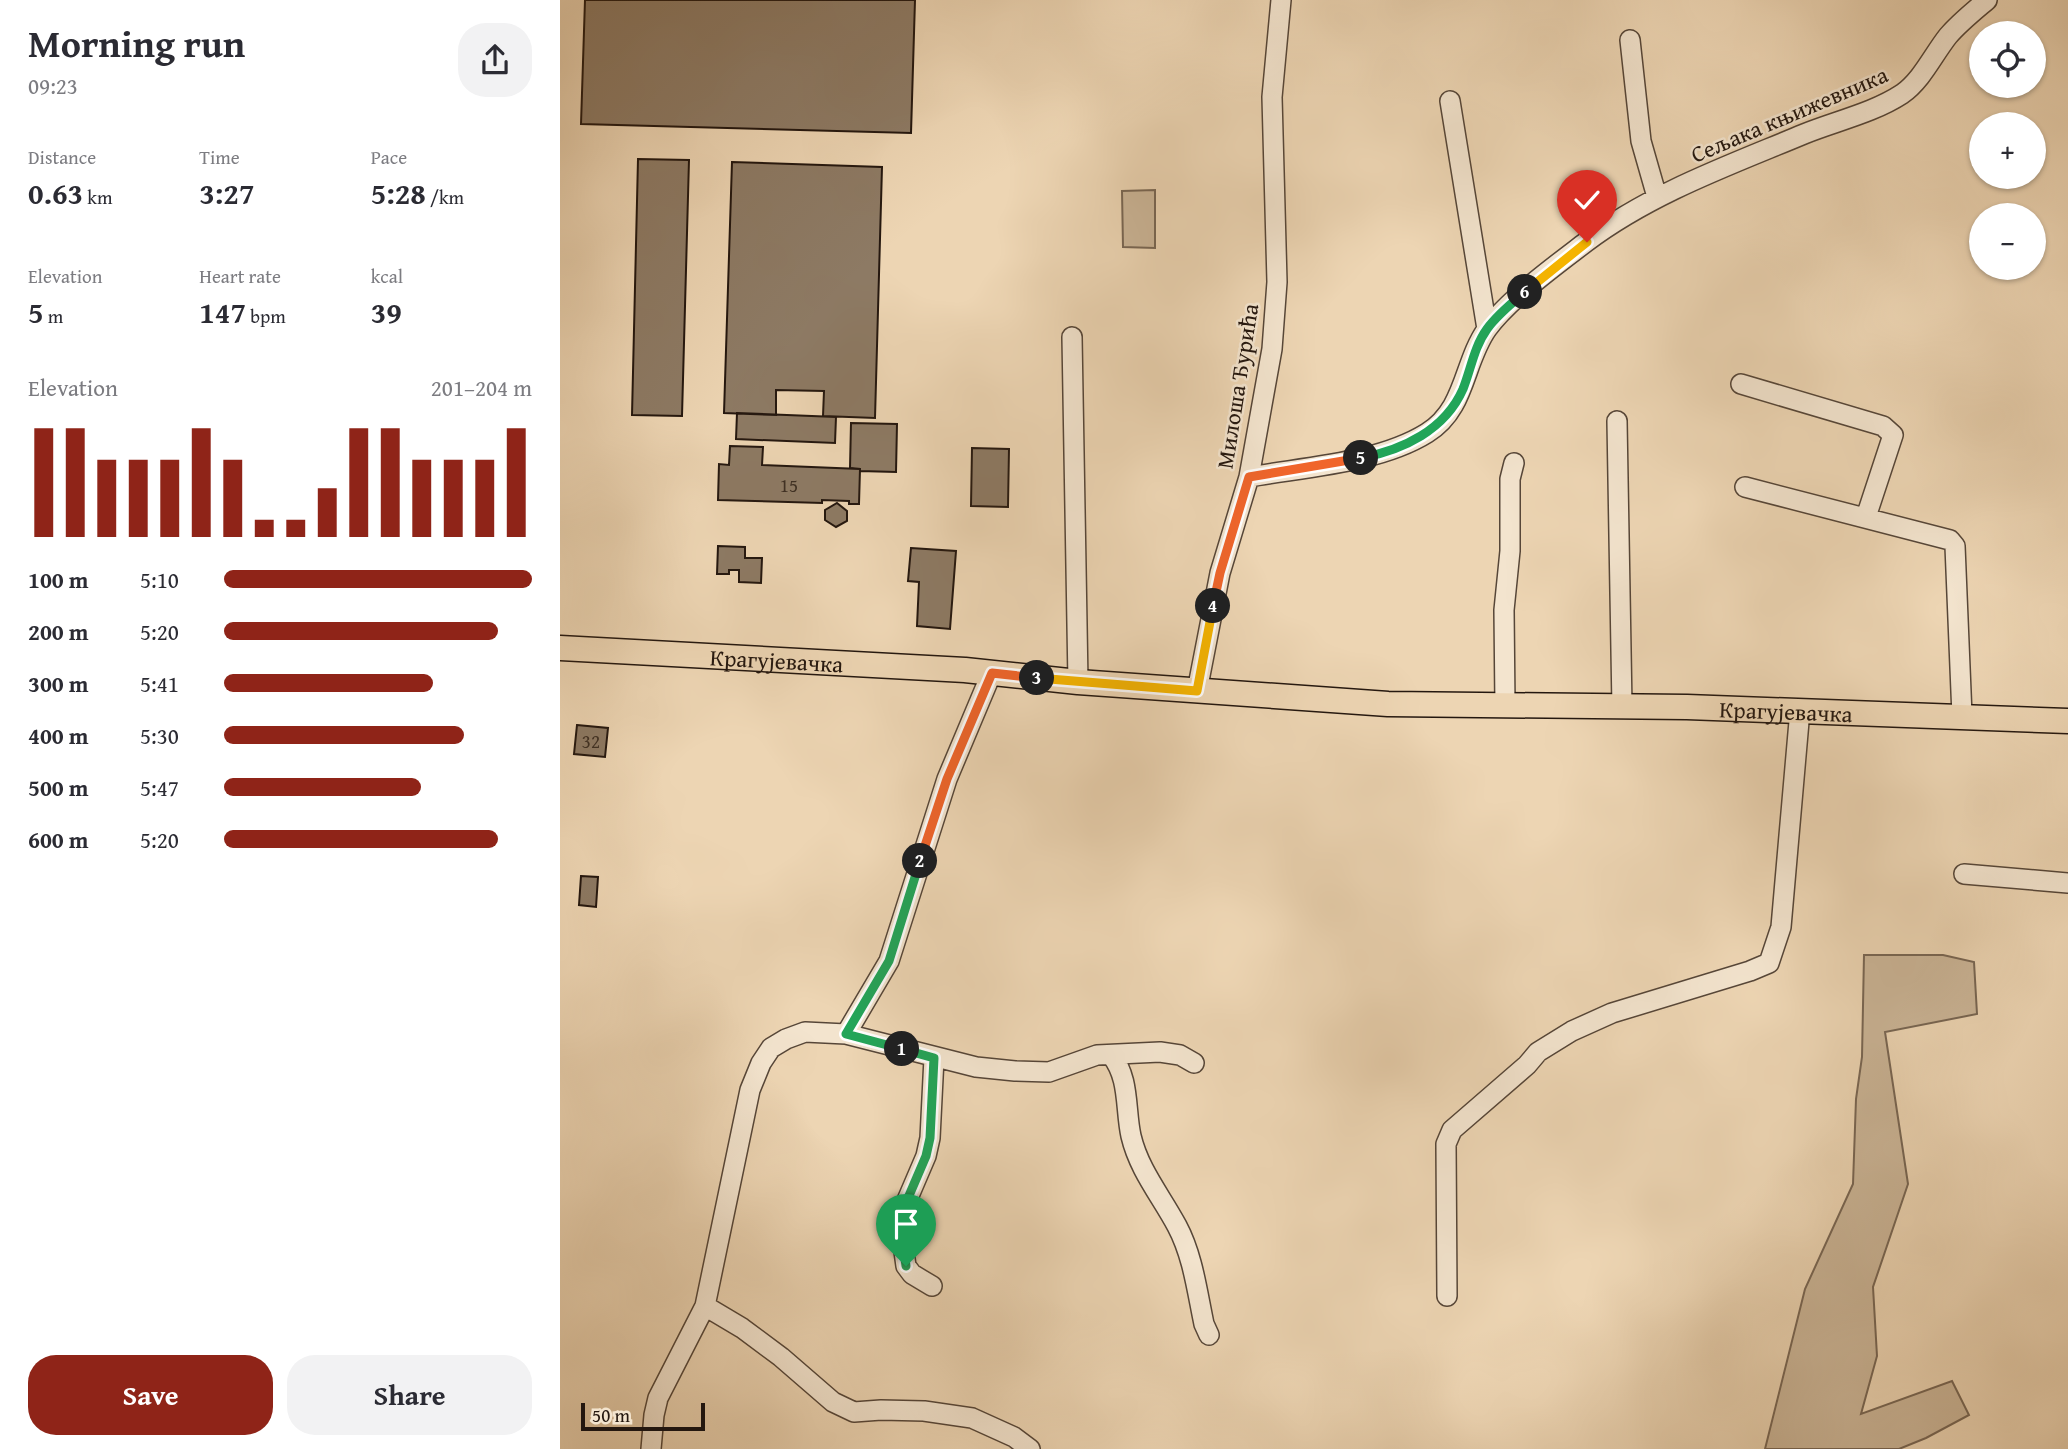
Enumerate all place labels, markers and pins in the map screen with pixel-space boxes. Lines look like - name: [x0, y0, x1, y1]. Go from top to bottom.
- pin: [1557, 170, 1617, 242]
- pin: 6: [1508, 274, 1542, 310]
- pin: 5: [1344, 440, 1378, 476]
- pin: 4: [1196, 588, 1230, 624]
- pin: 3: [1020, 660, 1054, 696]
- pin: 2: [902, 844, 938, 878]
- pin: 1: [884, 1032, 920, 1066]
- pin: [876, 1194, 936, 1266]

